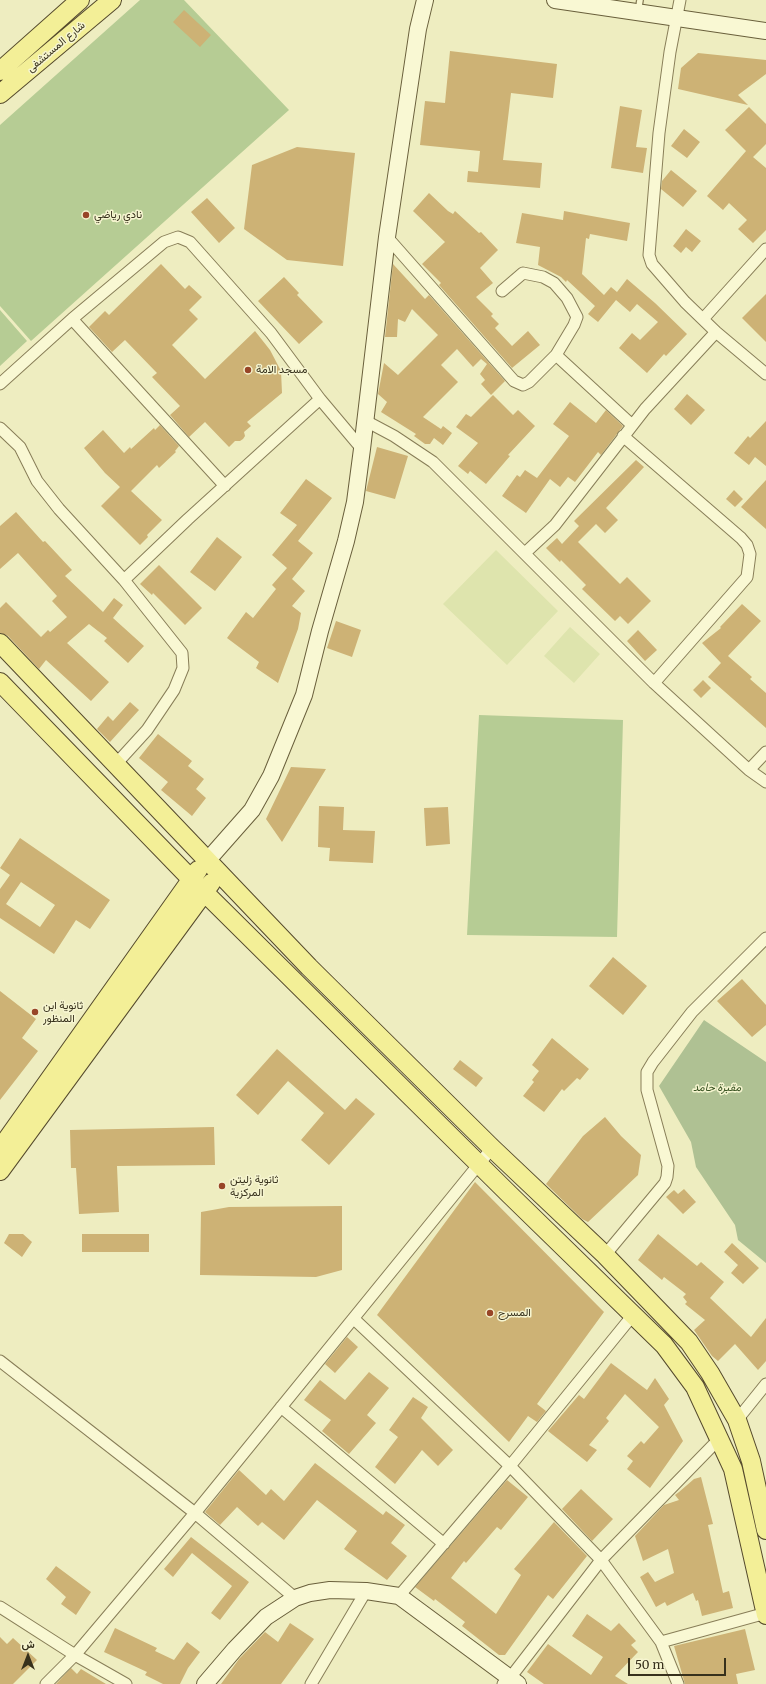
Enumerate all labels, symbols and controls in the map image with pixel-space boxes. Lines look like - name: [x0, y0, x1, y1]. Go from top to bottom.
- street label: شارع المستشفى: [24, 19, 88, 75]
- place label: نادي رياضي: [94, 208, 142, 222]
- marker: نادي رياضي: [81, 210, 91, 220]
- place label: مسجد الامة: [256, 363, 307, 377]
- marker: مسجد الامة: [243, 365, 253, 375]
- place label: ثانوية ابن المنظور: [43, 999, 83, 1025]
- marker: ثانوية ابن المنظور: [30, 1007, 40, 1017]
- park label: مقبرة حامد: [693, 1081, 741, 1095]
- place label: ثانوية زليتن المركزية: [230, 1173, 278, 1199]
- marker: ثانوية زليتن المركزية: [217, 1181, 227, 1191]
- place label: المسرح: [498, 1306, 531, 1320]
- marker: المسرح: [485, 1308, 495, 1318]
- north arrow: [8, 1636, 48, 1676]
- text: ش: [21, 1637, 35, 1651]
- scale bar: [630, 1650, 728, 1676]
- text: 50 m: [635, 1657, 664, 1672]

